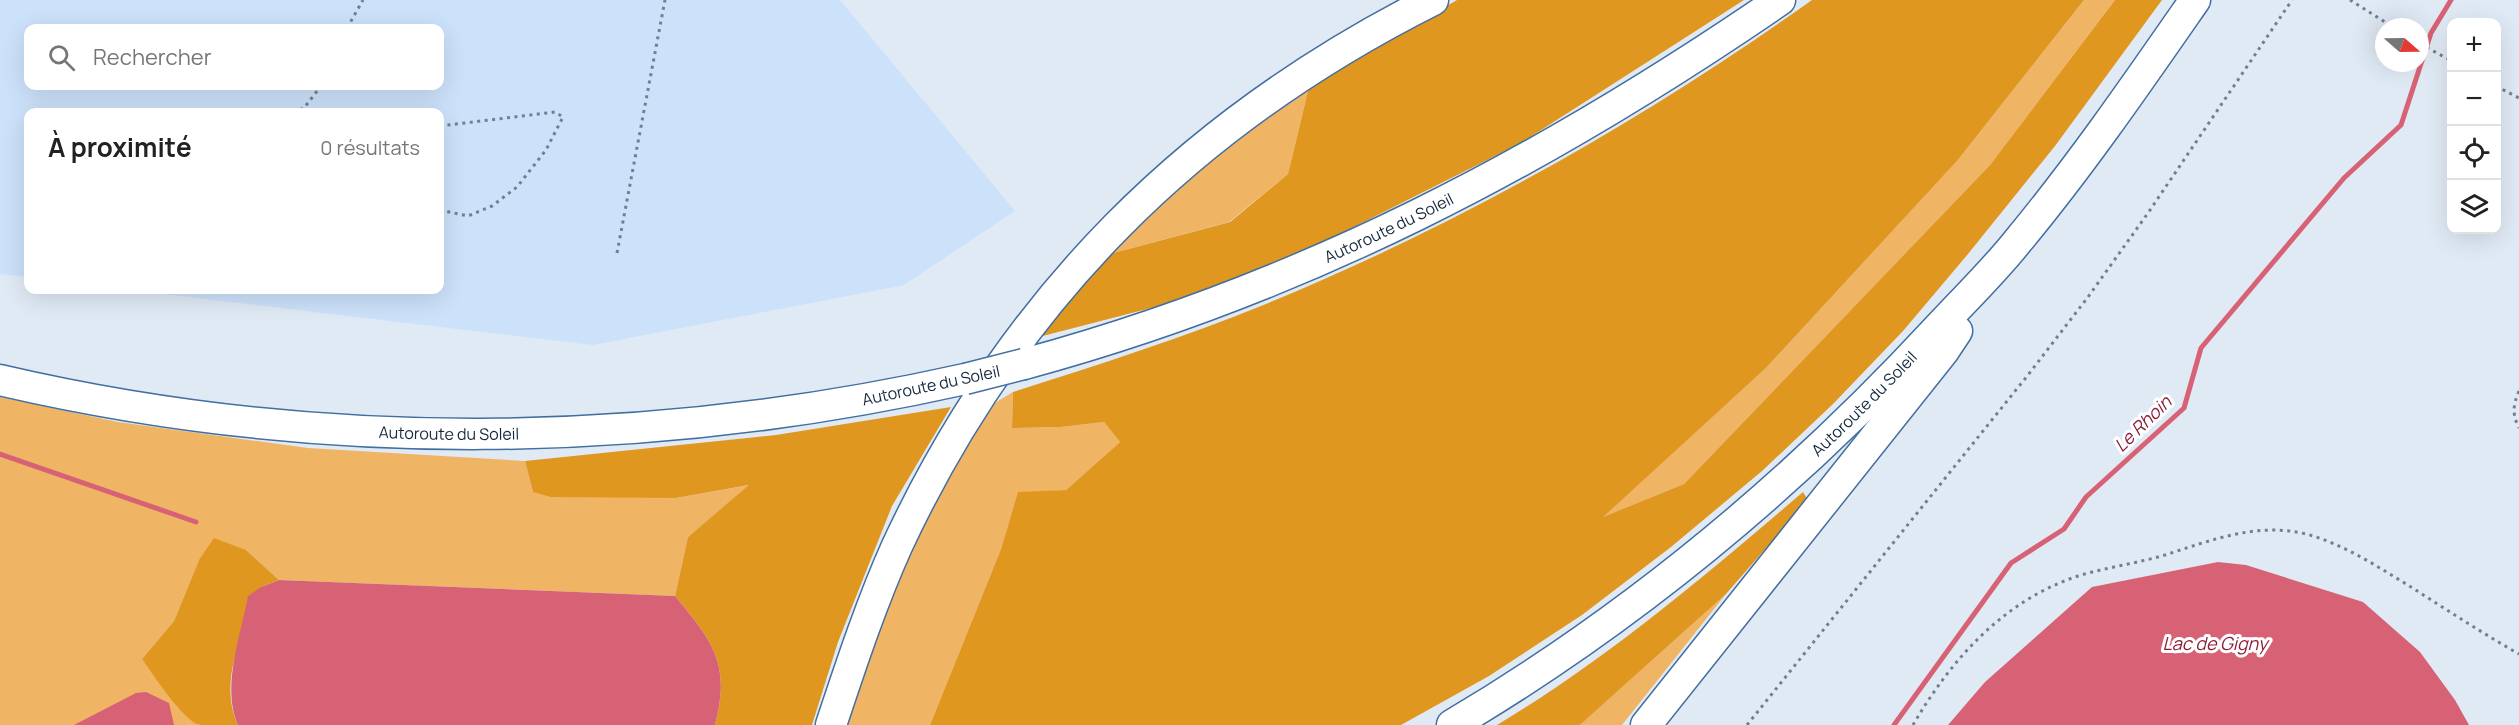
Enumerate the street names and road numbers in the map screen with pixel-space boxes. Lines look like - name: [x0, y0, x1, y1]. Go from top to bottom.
- street label: Autoroute du Soleil: [1321, 188, 1457, 268]
- street label: Autoroute du Soleil: [1806, 346, 1922, 461]
- street label: Autoroute du Soleil: [860, 360, 1002, 410]
- street label: Autoroute du Soleil: [378, 421, 519, 445]

